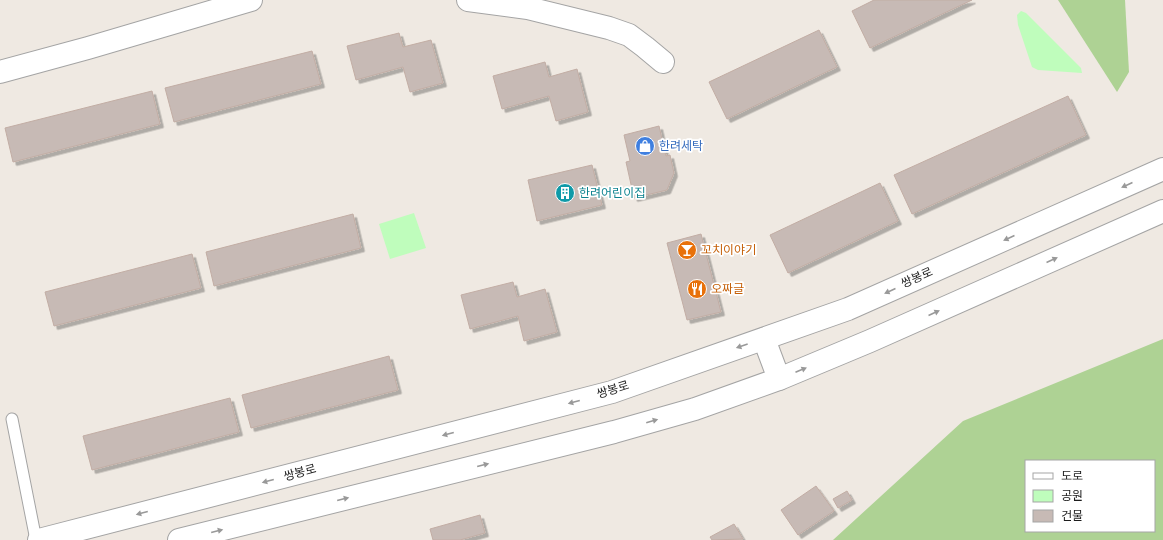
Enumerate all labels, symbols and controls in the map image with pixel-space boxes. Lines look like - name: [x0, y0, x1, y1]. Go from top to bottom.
- shop icon: 한려세탁: [634, 135, 656, 157]
- place label: 한려세탁: [659, 139, 703, 154]
- building icon: 한려어린이집: [554, 182, 576, 204]
- one-way arrow: [1121, 182, 1133, 188]
- place label: 한려어린이집: [579, 186, 645, 201]
- one-way arrow: [1002, 235, 1014, 241]
- bar icon: 꼬치이야기: [676, 239, 698, 261]
- place label: 꼬치이야기: [701, 243, 756, 258]
- one-way arrow: [1047, 257, 1058, 263]
- street label: 쌍봉로: [899, 264, 935, 292]
- restaurant icon: 오짜글: [686, 278, 708, 300]
- place label: 오짜글: [711, 282, 744, 297]
- one-way arrow: [884, 287, 896, 294]
- one-way arrow: [928, 310, 939, 316]
- one-way arrow: [736, 344, 748, 350]
- one-way arrow: [796, 366, 808, 372]
- street label: 쌍봉로: [595, 378, 631, 402]
- one-way arrow: [568, 399, 580, 405]
- one-way arrow: [646, 418, 658, 424]
- one-way arrow: [442, 432, 454, 438]
- legend: [1025, 460, 1155, 532]
- street label: 쌍봉로: [282, 461, 318, 485]
- one-way arrow: [476, 461, 489, 467]
- text: 도로: [1061, 469, 1083, 484]
- one-way arrow: [262, 478, 274, 484]
- text: 공원: [1061, 489, 1083, 504]
- one-way arrow: [337, 496, 349, 502]
- text: 건물: [1061, 509, 1083, 524]
- one-way arrow: [136, 511, 148, 517]
- one-way arrow: [210, 527, 223, 533]

